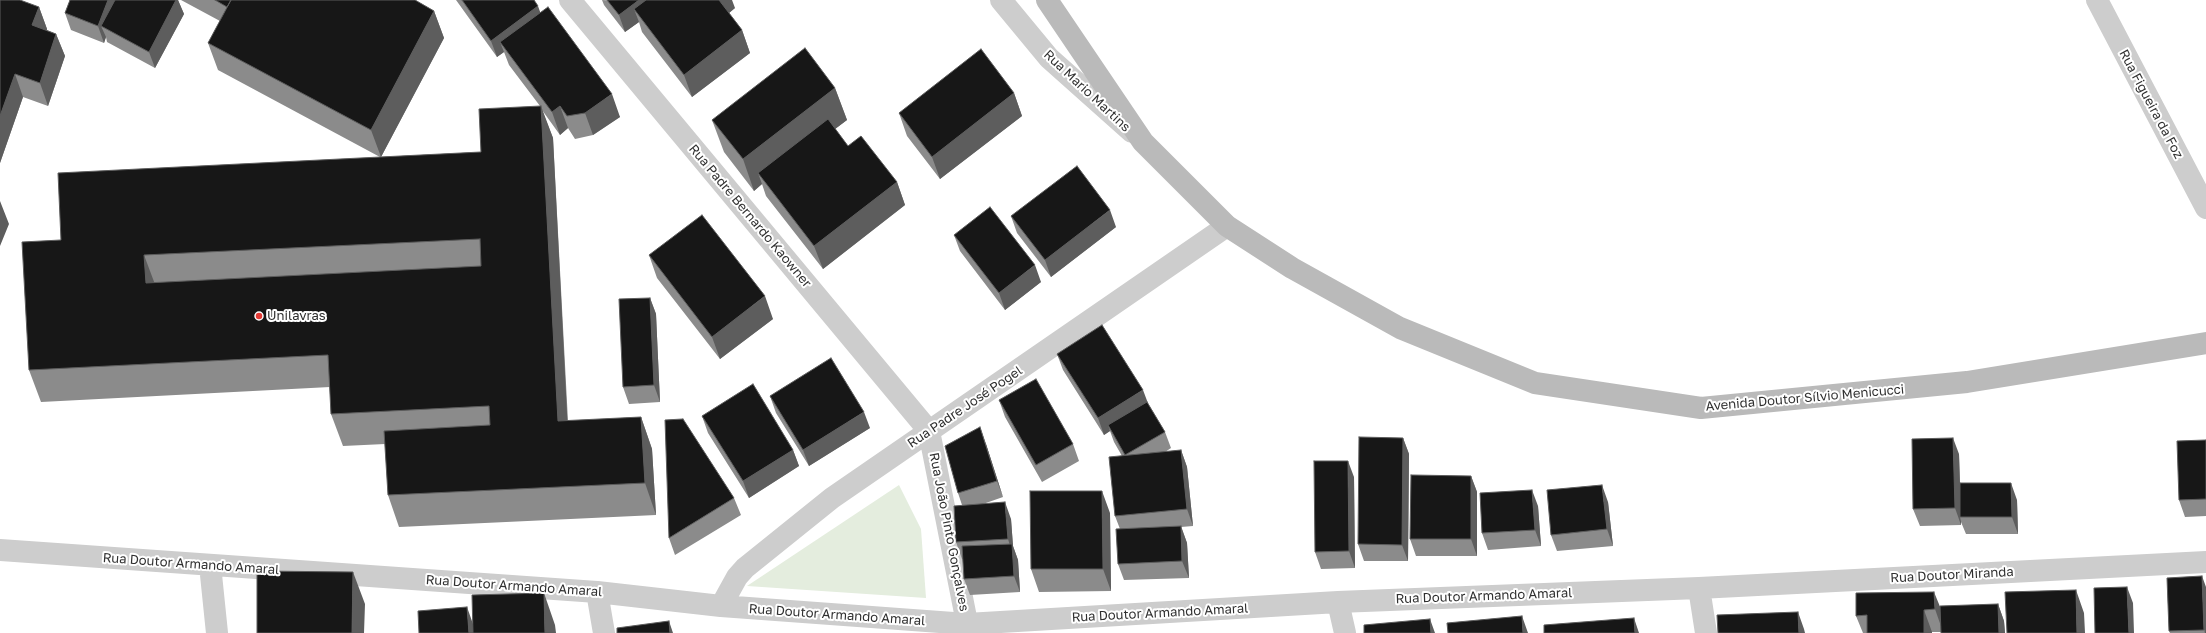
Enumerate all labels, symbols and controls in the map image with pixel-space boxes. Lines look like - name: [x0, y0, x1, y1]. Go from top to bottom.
- street label: Rua Mario Martins: [1041, 47, 1133, 135]
- street label: Rua Figueira da Foz: [2116, 47, 2186, 161]
- street label: Rua Padre Bernardo Kaowner: [685, 141, 815, 291]
- place label: Unilavras: [267, 308, 326, 324]
- marker: Unilavras: [254, 311, 264, 321]
- street label: Rua Padre José Pogel: [905, 363, 1025, 451]
- street label: Avenida Doutor Sílvio Menicucci: [1705, 382, 1905, 414]
- street label: Rua João Pinto Gonçalves: [926, 451, 972, 613]
- street label: Rua Doutor Armando Amaral: [102, 550, 280, 578]
- street label: Rua Doutor Miranda: [1890, 564, 2014, 586]
- street label: Rua Doutor Armando Amaral: [425, 572, 603, 600]
- street label: Rua Doutor Armando Amaral: [1395, 585, 1573, 607]
- street label: Rua Doutor Armando Amaral: [748, 601, 926, 629]
- street label: Rua Doutor Armando Amaral: [1071, 601, 1249, 625]

